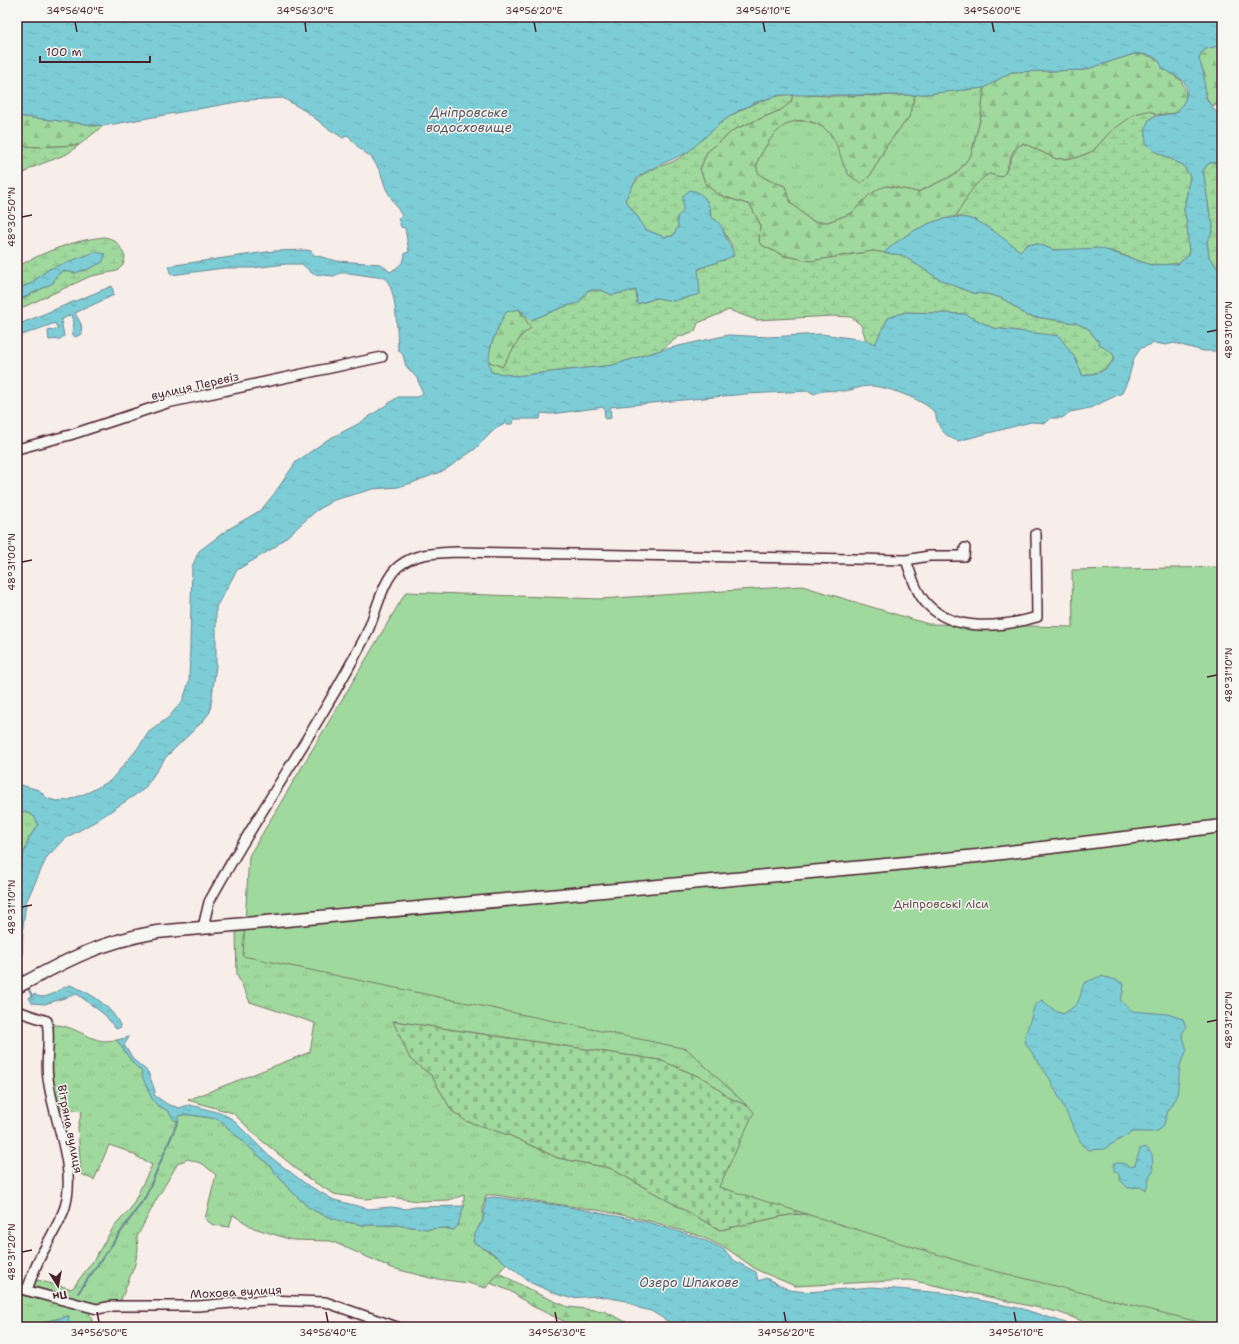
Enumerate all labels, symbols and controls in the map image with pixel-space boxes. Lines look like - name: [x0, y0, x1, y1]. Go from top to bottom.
- text: 34°56'40"E: [46, 4, 104, 17]
- text: 34°56'30"E: [276, 4, 334, 17]
- text: 34°56'20"E: [505, 4, 563, 17]
- text: 34°56'10"E: [736, 4, 790, 17]
- text: 34°56'00"E: [963, 4, 1021, 17]
- scale bar: [40, 38, 150, 64]
- text: 100 m: [46, 44, 82, 60]
- water label: Дніпровське водосховище: [426, 104, 512, 136]
- text: 48°30'50"N: [5, 187, 18, 247]
- text: 48°31'00"N: [1222, 301, 1235, 359]
- street label: вулиця Перевіз: [150, 368, 240, 404]
- text: 48°31'00"N: [5, 533, 18, 591]
- text: 48°31'10"N: [1222, 648, 1235, 702]
- text: 48°31'10"N: [5, 880, 18, 934]
- park label: Дніпровські ліси: [893, 896, 989, 912]
- text: 48°31'20"N: [1222, 991, 1235, 1049]
- street label: Вітряна вулиця: [54, 1083, 86, 1175]
- text: 48°31'20"N: [5, 1223, 18, 1281]
- north arrow: [38, 1266, 78, 1306]
- water label: Озеро Шпакове: [639, 1274, 739, 1291]
- street label: Мохова вулиця: [190, 1282, 282, 1302]
- text: Пн: [51, 1287, 68, 1304]
- text: 34°56'50"E: [70, 1326, 128, 1339]
- text: 34°56'40"E: [299, 1326, 357, 1339]
- text: 34°56'30"E: [528, 1326, 586, 1339]
- text: 34°56'20"E: [757, 1326, 815, 1339]
- text: 34°56'10"E: [989, 1326, 1043, 1339]

